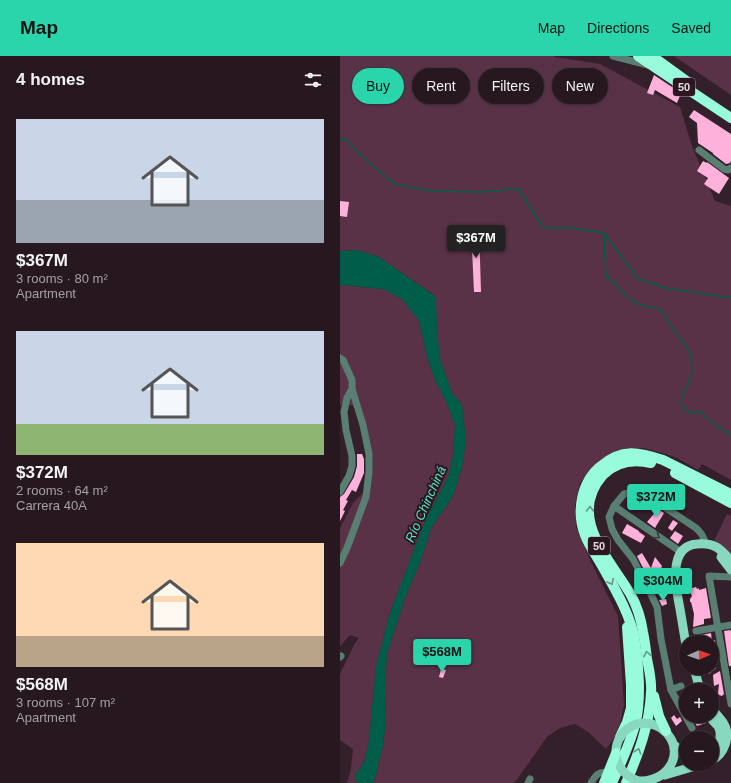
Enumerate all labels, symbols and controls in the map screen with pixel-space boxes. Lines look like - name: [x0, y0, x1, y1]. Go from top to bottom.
- text: Map: [20, 17, 58, 38]
- text: Map: [538, 20, 565, 36]
- text: Directions: [587, 20, 649, 36]
- text: Saved: [671, 20, 711, 36]
- chip: Buy: [352, 68, 404, 104]
- chip: Rent: [412, 68, 470, 104]
- chip: Filters: [478, 68, 544, 104]
- chip: New: [552, 68, 608, 104]
- icon: filters: [302, 69, 324, 91]
- text: 4 homes: [16, 70, 85, 89]
- road number: 50: [673, 78, 695, 96]
- icon: home: [134, 145, 206, 217]
- pin: $367M: [448, 225, 504, 259]
- text: $367M: [456, 230, 496, 245]
- text: $367M: [16, 251, 68, 270]
- text: 3 rooms · 80 m²: [16, 271, 108, 286]
- text: Apartment: [16, 286, 76, 301]
- icon: home: [134, 357, 206, 429]
- text: $372M: [16, 463, 68, 482]
- water label: Río Chinchiná: [402, 464, 449, 545]
- text: 2 rooms · 64 m²: [16, 483, 108, 498]
- pin: $372M: [628, 484, 684, 518]
- text: $372M: [636, 489, 676, 504]
- text: Carrera 40A: [16, 498, 87, 513]
- one-way arrow: [586, 506, 594, 512]
- one-way arrow: [653, 531, 660, 538]
- road number: 50: [588, 537, 610, 555]
- pin: $304M: [635, 568, 691, 602]
- icon: home: [134, 569, 206, 641]
- text: $304M: [643, 573, 683, 588]
- one-way arrow: [606, 578, 614, 585]
- north arrow: [679, 635, 719, 675]
- map controls: [679, 635, 719, 771]
- pin: $568M: [414, 639, 470, 673]
- text: $568M: [422, 644, 462, 659]
- one-way arrow: [643, 651, 652, 657]
- text: $568M: [16, 675, 68, 694]
- button: +: [679, 683, 719, 723]
- text: 3 rooms · 107 m²: [16, 695, 115, 710]
- text: Apartment: [16, 710, 76, 725]
- button: −: [679, 731, 719, 771]
- one-way arrow: [633, 748, 642, 755]

